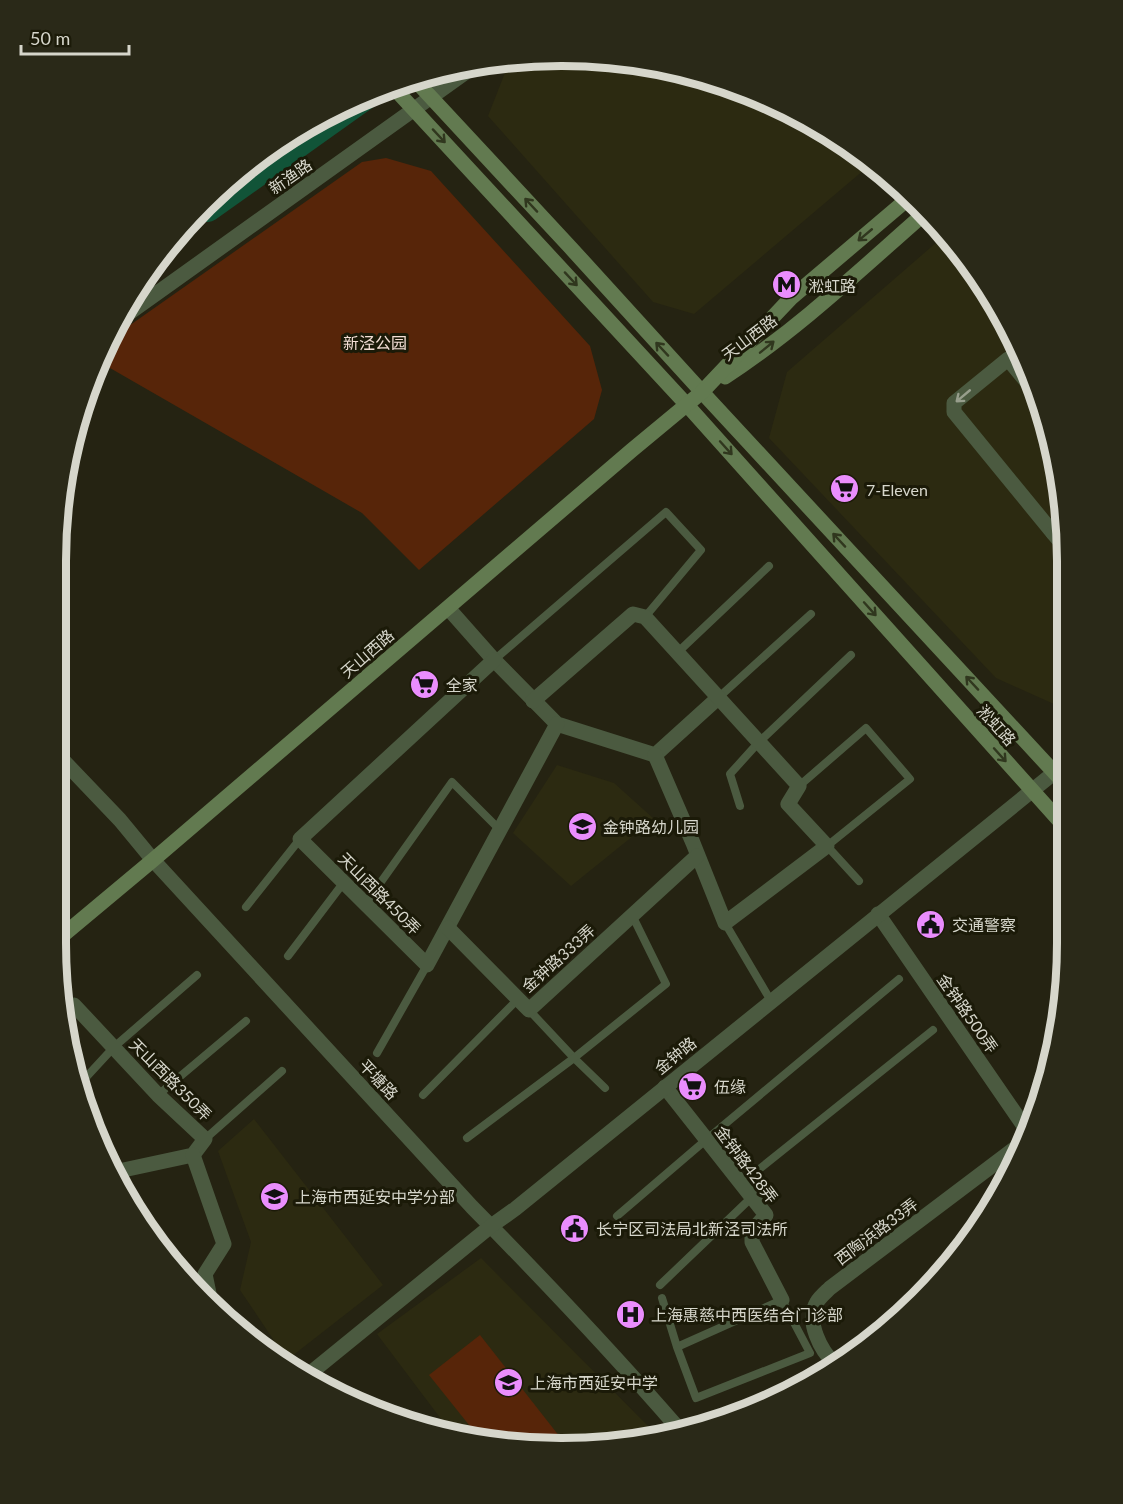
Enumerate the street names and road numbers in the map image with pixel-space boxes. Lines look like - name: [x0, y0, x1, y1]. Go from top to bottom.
- street label: 新渔路: [265, 154, 315, 198]
- street label: 天山西路: [718, 310, 780, 364]
- street label: 天山西路: [337, 625, 397, 681]
- street label: 淞虹路: [974, 701, 1020, 749]
- street label: 天山西路450弄: [335, 848, 425, 938]
- street label: 金钟路333弄: [518, 920, 598, 996]
- street label: 金钟路500弄: [934, 970, 1002, 1056]
- street label: 金钟路: [650, 1033, 700, 1077]
- street label: 天山西路350弄: [126, 1034, 216, 1124]
- street label: 平塘路: [356, 1055, 402, 1103]
- street label: 金钟路428弄: [712, 1122, 782, 1206]
- street label: 西陶浜路33弄: [831, 1194, 921, 1268]

